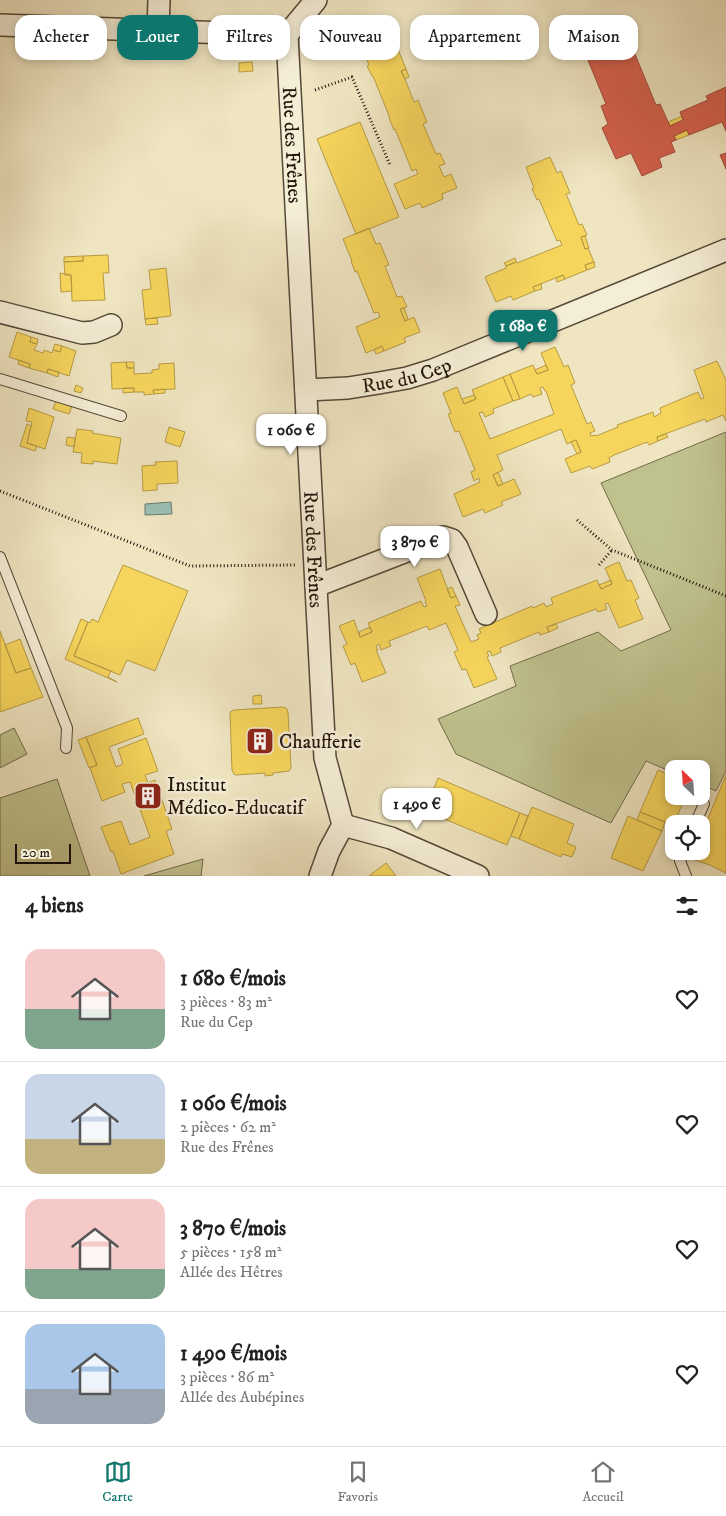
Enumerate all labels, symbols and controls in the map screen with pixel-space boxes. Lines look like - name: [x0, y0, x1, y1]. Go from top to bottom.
- chip: Acheter: [15, 15, 107, 60]
- chip: Louer: [117, 15, 198, 60]
- chip: Filtres: [208, 15, 290, 60]
- chip: Nouveau: [300, 15, 400, 60]
- chip: Appartement: [410, 15, 539, 60]
- chip: Maison: [549, 15, 638, 60]
- street label: Rue des Frênes: [276, 86, 307, 204]
- pin: 1 680 €: [477, 310, 569, 352]
- text: 1 680 €: [499, 316, 547, 336]
- street label: Rue du Cep: [360, 353, 455, 400]
- pin: 1 060 €: [245, 414, 337, 456]
- text: 1 060 €: [267, 420, 315, 440]
- street label: Rue des Frênes: [297, 490, 328, 609]
- pin: 3 870 €: [369, 526, 461, 568]
- text: 3 870 €: [391, 532, 439, 552]
- building icon: Chaufferie: [245, 726, 275, 756]
- place label: Chaufferie: [279, 730, 361, 755]
- north arrow: [665, 760, 710, 805]
- map controls: [665, 760, 710, 860]
- place label: Institut Médico-Educatif: [167, 773, 307, 821]
- building icon: Institut Médico-Educatif: [133, 781, 163, 811]
- pin: 1 490 €: [371, 788, 463, 830]
- text: 1 490 €: [393, 794, 441, 814]
- button: locate: [665, 815, 710, 860]
- scale bar: [15, 841, 71, 864]
- text: 20 m: [22, 844, 50, 862]
- icon: filters: [673, 892, 701, 920]
- text: 4 biens: [25, 893, 84, 919]
- text: 1 680 €/mois: [180, 966, 286, 992]
- icon: home: [65, 969, 125, 1029]
- icon: heart: [673, 985, 701, 1013]
- text: 3 pièces · 83 m²: [180, 992, 272, 1012]
- text: Rue du Cep: [180, 1012, 253, 1032]
- text: 1 060 €/mois: [180, 1091, 287, 1117]
- icon: home: [65, 1094, 125, 1154]
- icon: heart: [673, 1110, 701, 1138]
- text: 2 pièces · 62 m²: [180, 1117, 276, 1137]
- text: Rue des Frênes: [180, 1137, 274, 1157]
- text: 3 870 €/mois: [180, 1216, 286, 1242]
- icon: home: [65, 1219, 125, 1279]
- icon: heart: [673, 1235, 701, 1263]
- text: 5 pièces · 158 m²: [180, 1242, 282, 1262]
- text: Allée des Hêtres: [180, 1262, 283, 1282]
- text: 1 490 €/mois: [180, 1341, 287, 1367]
- icon: home: [65, 1344, 125, 1404]
- icon: heart: [673, 1360, 701, 1388]
- text: 3 pièces · 86 m²: [180, 1367, 274, 1387]
- text: Allée des Aubépines: [180, 1387, 304, 1407]
- tab: Carte: [102, 1458, 133, 1506]
- tab: Favoris: [337, 1458, 378, 1506]
- tab: Accueil: [582, 1458, 624, 1506]

